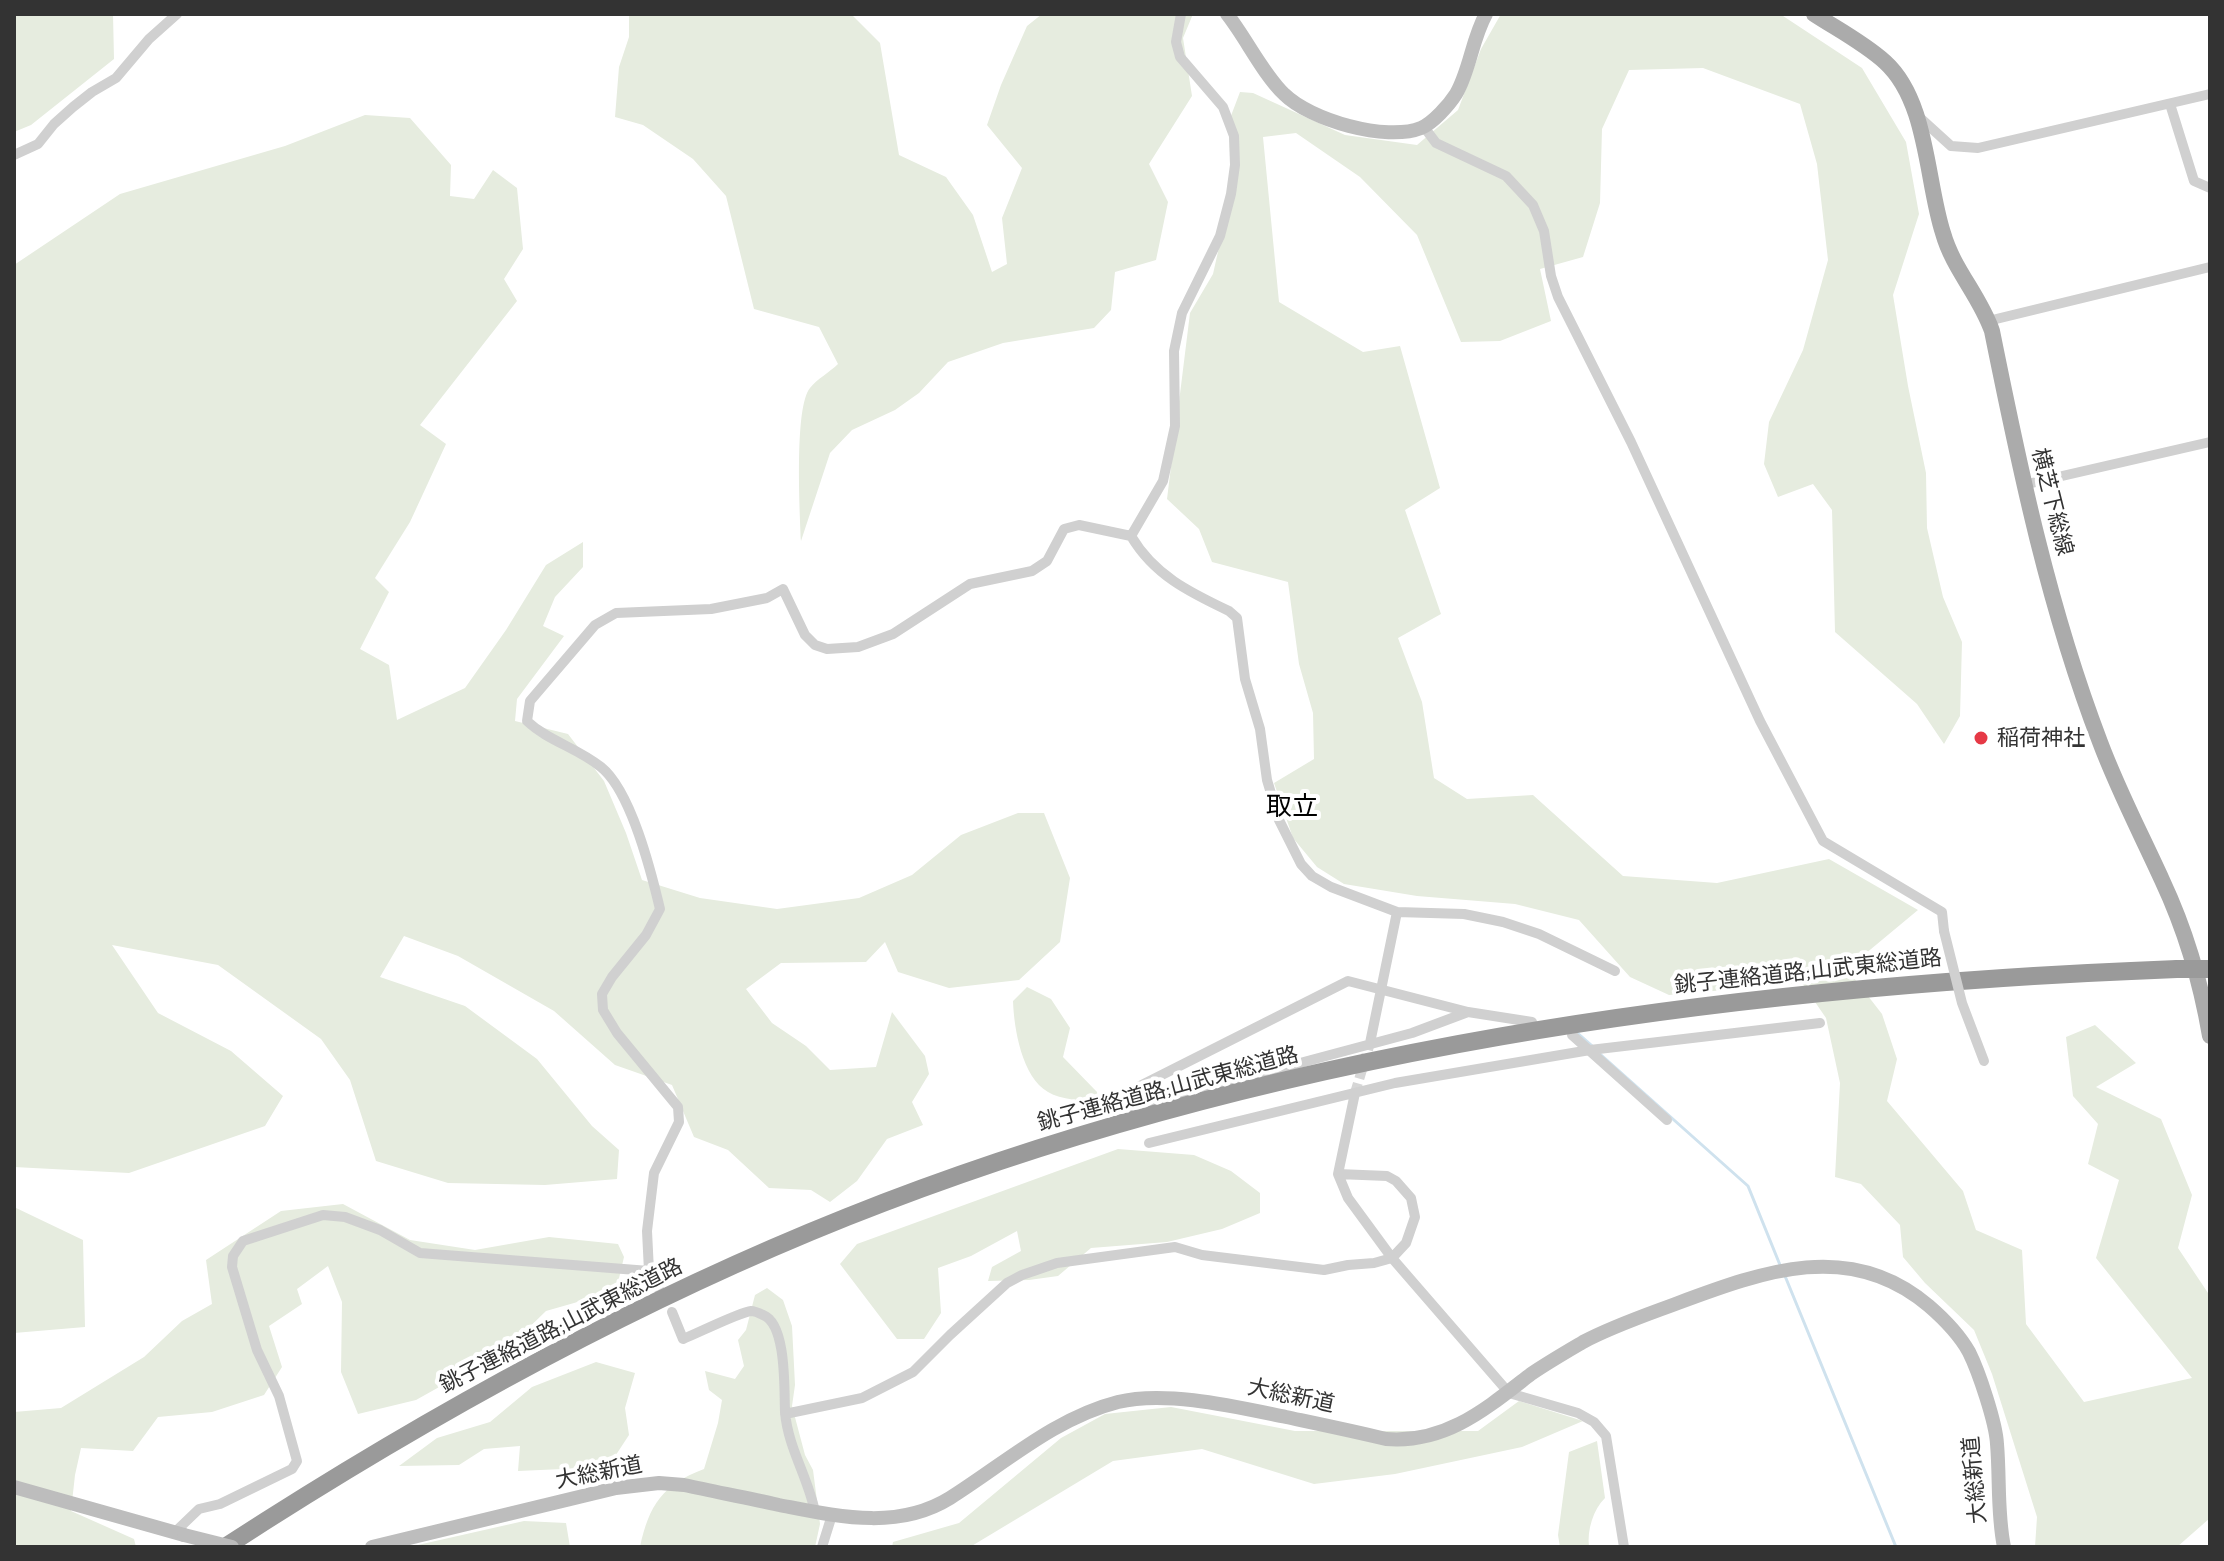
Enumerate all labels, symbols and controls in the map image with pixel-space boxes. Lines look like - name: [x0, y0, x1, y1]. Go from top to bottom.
- street label: 横芝下総線: [2026, 445, 2078, 559]
- place label: 稲荷神社: [1997, 725, 2085, 751]
- marker: 稲荷神社: [1972, 729, 1990, 747]
- district label: 取立: [1266, 791, 1318, 823]
- street label: 銚子連絡道路;山武東総道路: [1673, 945, 1943, 999]
- street label: 銚子連絡道路;山武東総道路: [1035, 1041, 1301, 1137]
- street label: 銚子連絡道路;山武東総道路: [435, 1253, 687, 1399]
- street label: 大総新道: [1245, 1374, 1337, 1418]
- street label: 大総新道: [1958, 1435, 1992, 1525]
- street label: 大総新道: [553, 1452, 645, 1494]

